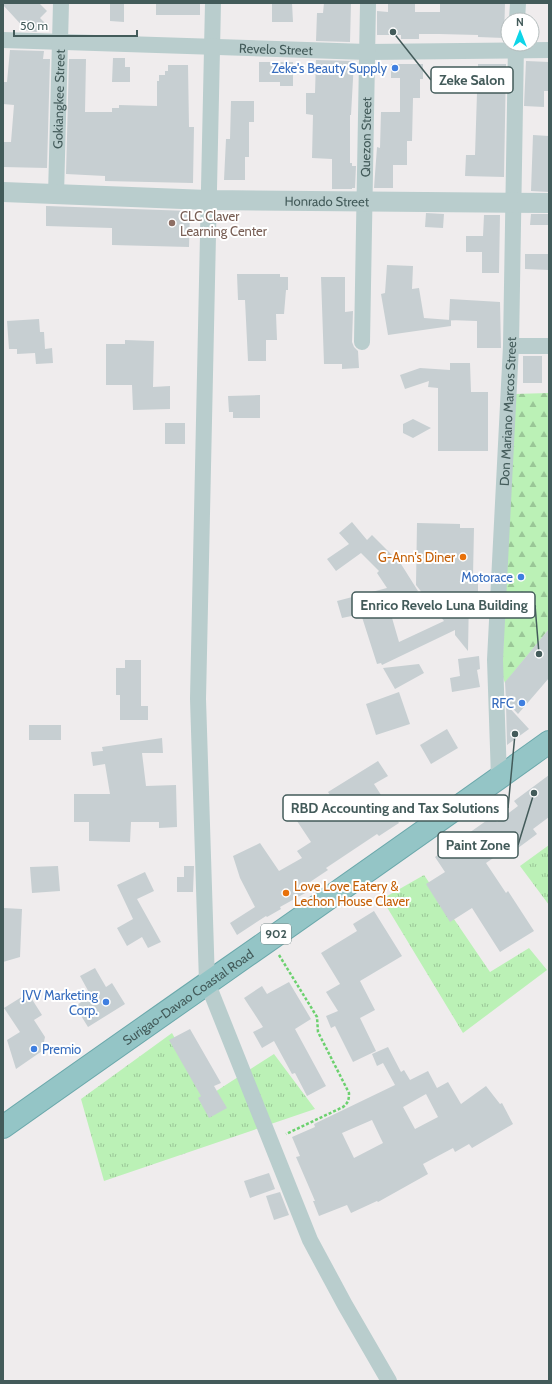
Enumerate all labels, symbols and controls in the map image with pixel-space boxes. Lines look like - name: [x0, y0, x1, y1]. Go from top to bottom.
- scale bar: [14, 12, 137, 38]
- north arrow: [500, 12, 540, 52]
- text: N: [516, 15, 524, 29]
- text: 50 m: [20, 18, 48, 33]
- street label: Revelo Street: [239, 40, 314, 58]
- street label: Gokiangkee Street: [49, 48, 68, 149]
- place label: Zeke's Beauty Supply: [272, 60, 387, 76]
- marker: Zeke's Beauty Supply: [390, 63, 400, 73]
- callout: Zeke Salon: [431, 67, 513, 93]
- text: Zeke Salon: [439, 71, 505, 89]
- street label: Quezon Street: [357, 96, 374, 177]
- street label: Honrado Street: [285, 193, 370, 209]
- place label: CLC Claver Learning Center: [180, 208, 268, 239]
- marker: CLC Claver Learning Center: [167, 218, 177, 228]
- street label: Don Mariano Marcos Street: [496, 336, 519, 486]
- place label: G-Ann's Diner: [378, 549, 456, 565]
- marker: G-Ann's Diner: [458, 552, 468, 562]
- place label: Motorace: [461, 569, 513, 585]
- marker: Motorace: [516, 572, 526, 582]
- callout: Enrico Revelo Luna Building: [352, 592, 535, 618]
- text: Enrico Revelo Luna Building: [360, 596, 528, 614]
- place label: RFC: [491, 695, 514, 711]
- marker: RFC: [517, 698, 527, 708]
- callout: RBD Accounting and Tax Solutions: [283, 795, 508, 821]
- text: RBD Accounting and Tax Solutions: [291, 799, 499, 817]
- callout: Paint Zone: [438, 832, 518, 858]
- text: Paint Zone: [446, 836, 510, 854]
- place label: Love Love Eatery & Lechon House Claver: [294, 878, 410, 909]
- marker: Love Love Eatery & Lechon House Claver: [281, 888, 291, 898]
- road number: 902: [261, 924, 291, 944]
- street label: Surigao-Davao Coastal Road: [119, 946, 256, 1048]
- place label: JVV Marketing Corp.: [21, 987, 99, 1018]
- marker: JVV Marketing Corp.: [101, 997, 111, 1007]
- place label: Premio: [42, 1041, 81, 1057]
- marker: Premio: [29, 1044, 39, 1054]

